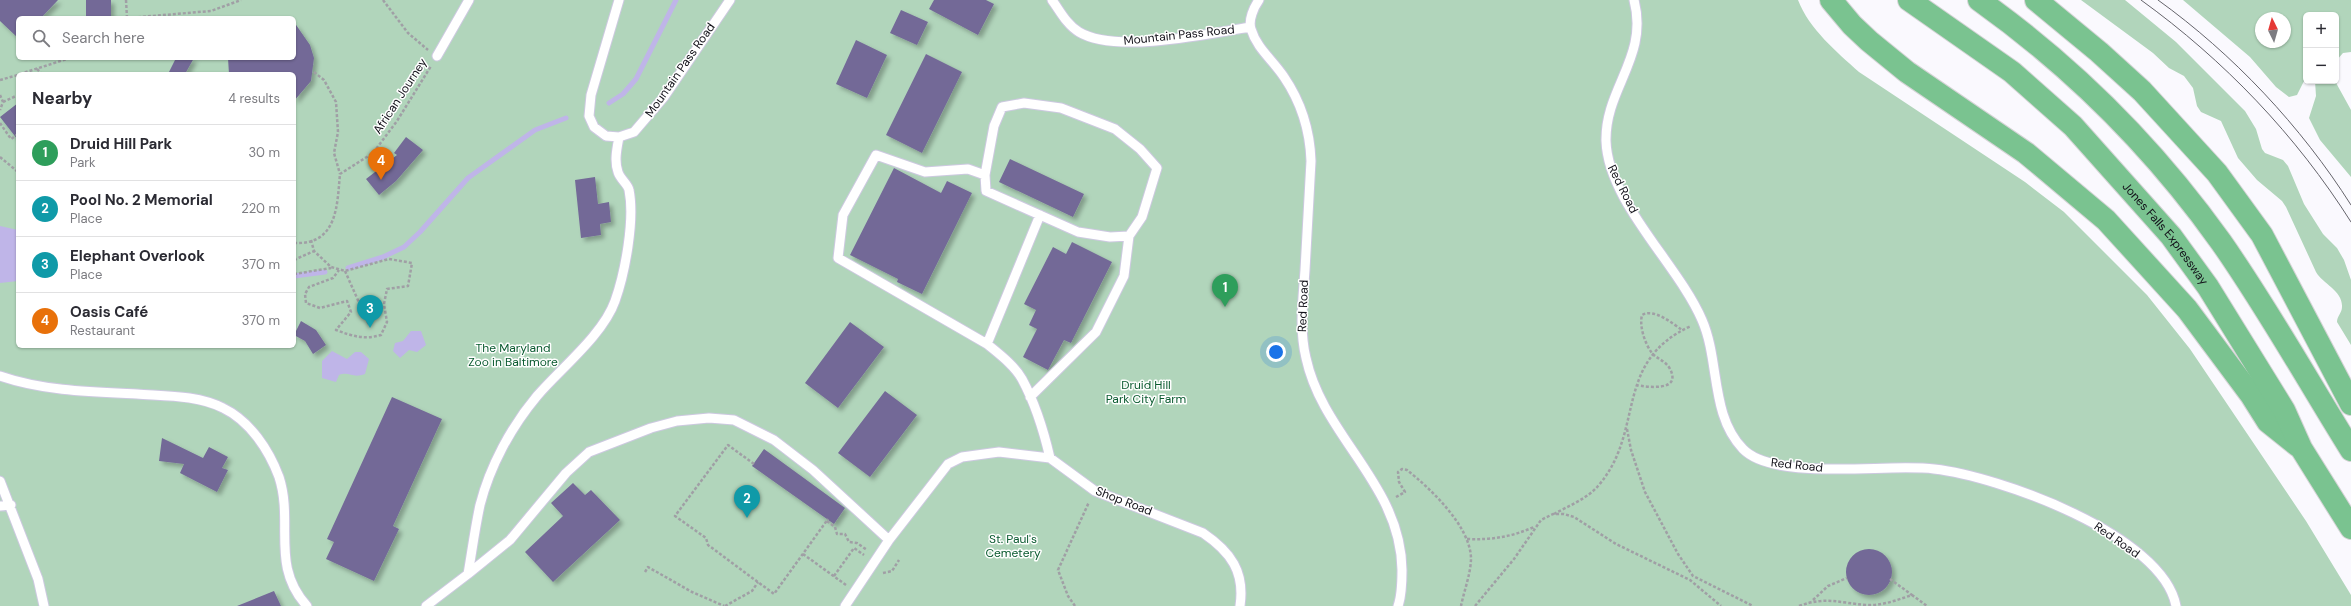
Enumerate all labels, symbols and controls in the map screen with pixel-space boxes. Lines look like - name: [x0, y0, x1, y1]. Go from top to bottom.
- north arrow: [2255, 12, 2291, 48]
- map controls: [2303, 12, 2339, 84]
- button: +: [2303, 12, 2339, 48]
- search box: [16, 16, 296, 60]
- street label: Mountain Pass Road: [641, 20, 719, 120]
- street label: Mountain Pass Road: [1123, 21, 1235, 49]
- icon: search: [30, 27, 52, 49]
- text: Search here: [62, 28, 145, 48]
- button: −: [2303, 48, 2339, 84]
- street label: African Journey: [370, 55, 431, 137]
- text: Nearby: [32, 87, 92, 109]
- text: 4 results: [228, 90, 280, 107]
- text: Druid Hill Park: [70, 134, 172, 154]
- text: 1: [43, 144, 47, 161]
- text: 30 m: [248, 144, 280, 161]
- pin: 4: [368, 147, 394, 180]
- text: Park: [70, 154, 96, 171]
- street label: Red Road: [1604, 162, 1642, 216]
- street label: Jones Falls Expressway: [2119, 179, 2212, 288]
- text: Pool No. 2 Memorial: [70, 190, 213, 210]
- text: 2: [41, 200, 49, 217]
- text: 220 m: [241, 200, 280, 217]
- text: Place: [70, 210, 102, 227]
- text: Elephant Overlook: [70, 246, 205, 266]
- text: 3: [41, 256, 49, 273]
- text: 370 m: [242, 256, 280, 273]
- text: Place: [70, 266, 102, 283]
- pin: 1: [1212, 274, 1238, 307]
- street label: Red Road: [1294, 280, 1312, 332]
- pin: 3: [357, 295, 383, 328]
- text: Oasis Café: [70, 302, 148, 322]
- text: 4: [41, 312, 49, 329]
- text: 370 m: [242, 312, 280, 329]
- text: Restaurant: [70, 322, 135, 339]
- park label: The Maryland Zoo in Baltimore: [468, 340, 558, 370]
- your location: [1266, 342, 1286, 362]
- park label: Druid Hill Park City Farm: [1106, 377, 1186, 407]
- street label: Red Road: [1770, 454, 1824, 476]
- street label: Shop Road: [1093, 483, 1155, 519]
- pin: 2: [734, 485, 760, 518]
- street label: Red Road: [2091, 518, 2143, 562]
- park label: St. Paul's Cemetery: [985, 531, 1041, 561]

